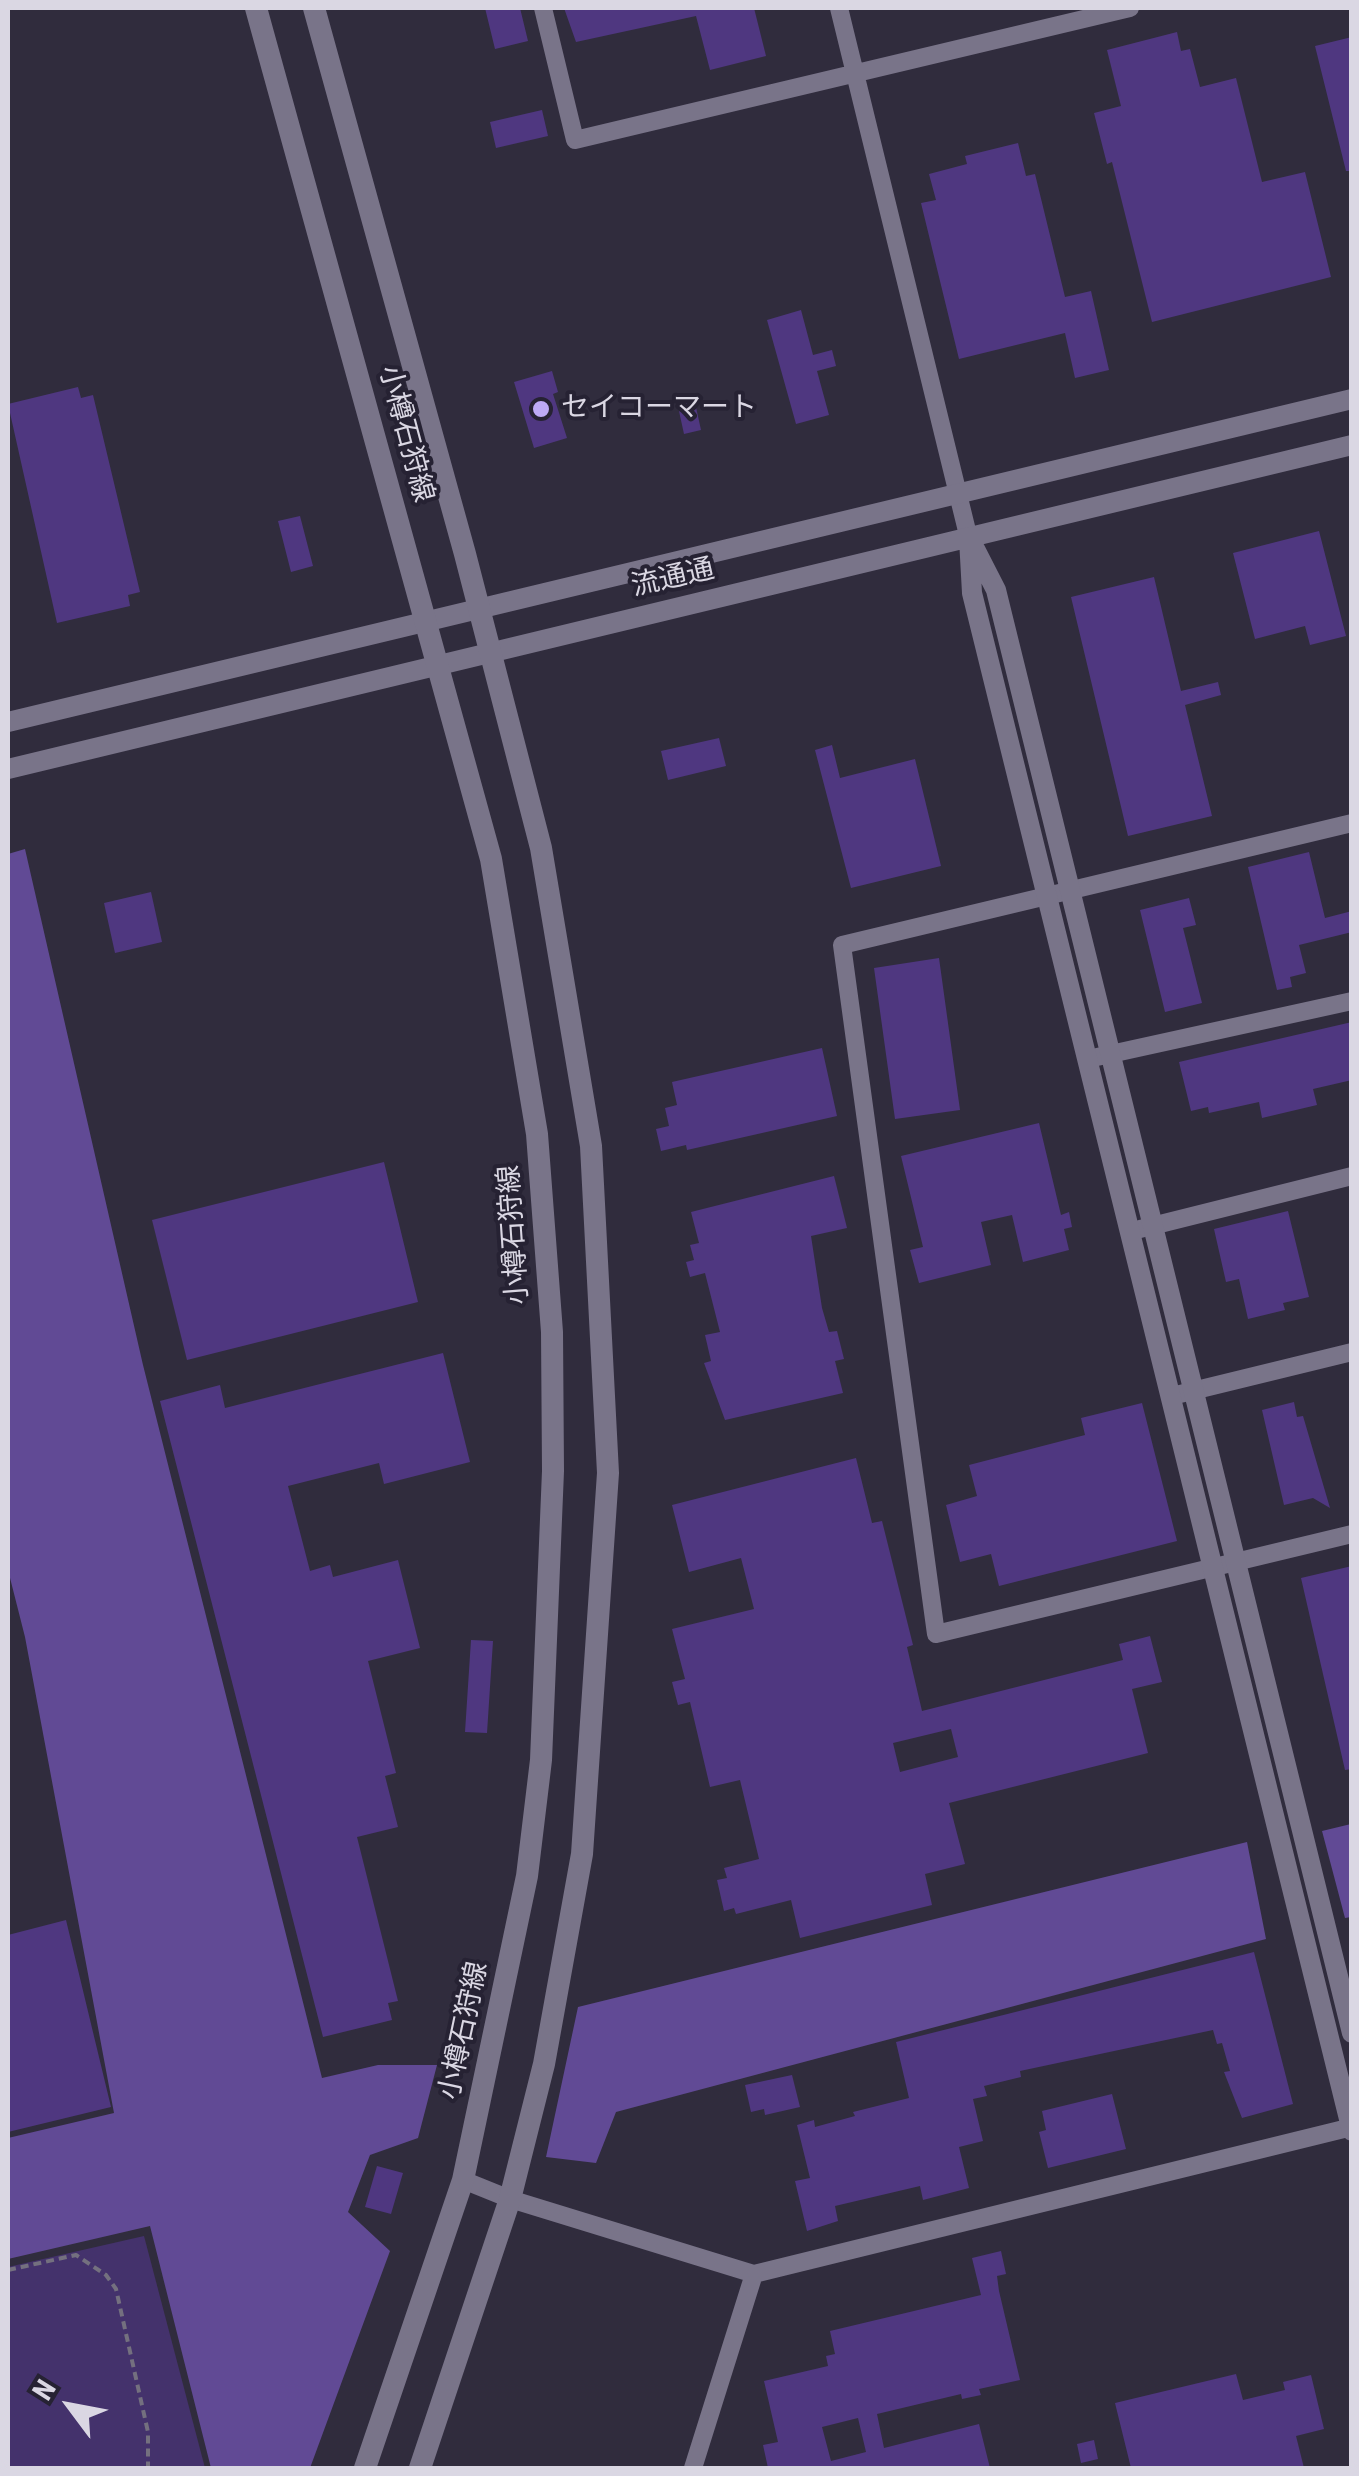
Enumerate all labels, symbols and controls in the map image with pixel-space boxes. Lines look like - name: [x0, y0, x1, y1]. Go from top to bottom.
- street label: 小樽石狩線: [371, 362, 439, 506]
- place label: セイコーマート: [561, 392, 757, 426]
- marker: セイコーマート: [530, 398, 552, 420]
- street label: 流通通: [628, 553, 718, 605]
- street label: 小樽石狩線: [493, 1164, 537, 1306]
- street label: 小樽石狩線: [434, 1959, 496, 2103]
- north arrow: [20, 2356, 120, 2456]
- text: N: [26, 2374, 63, 2406]

